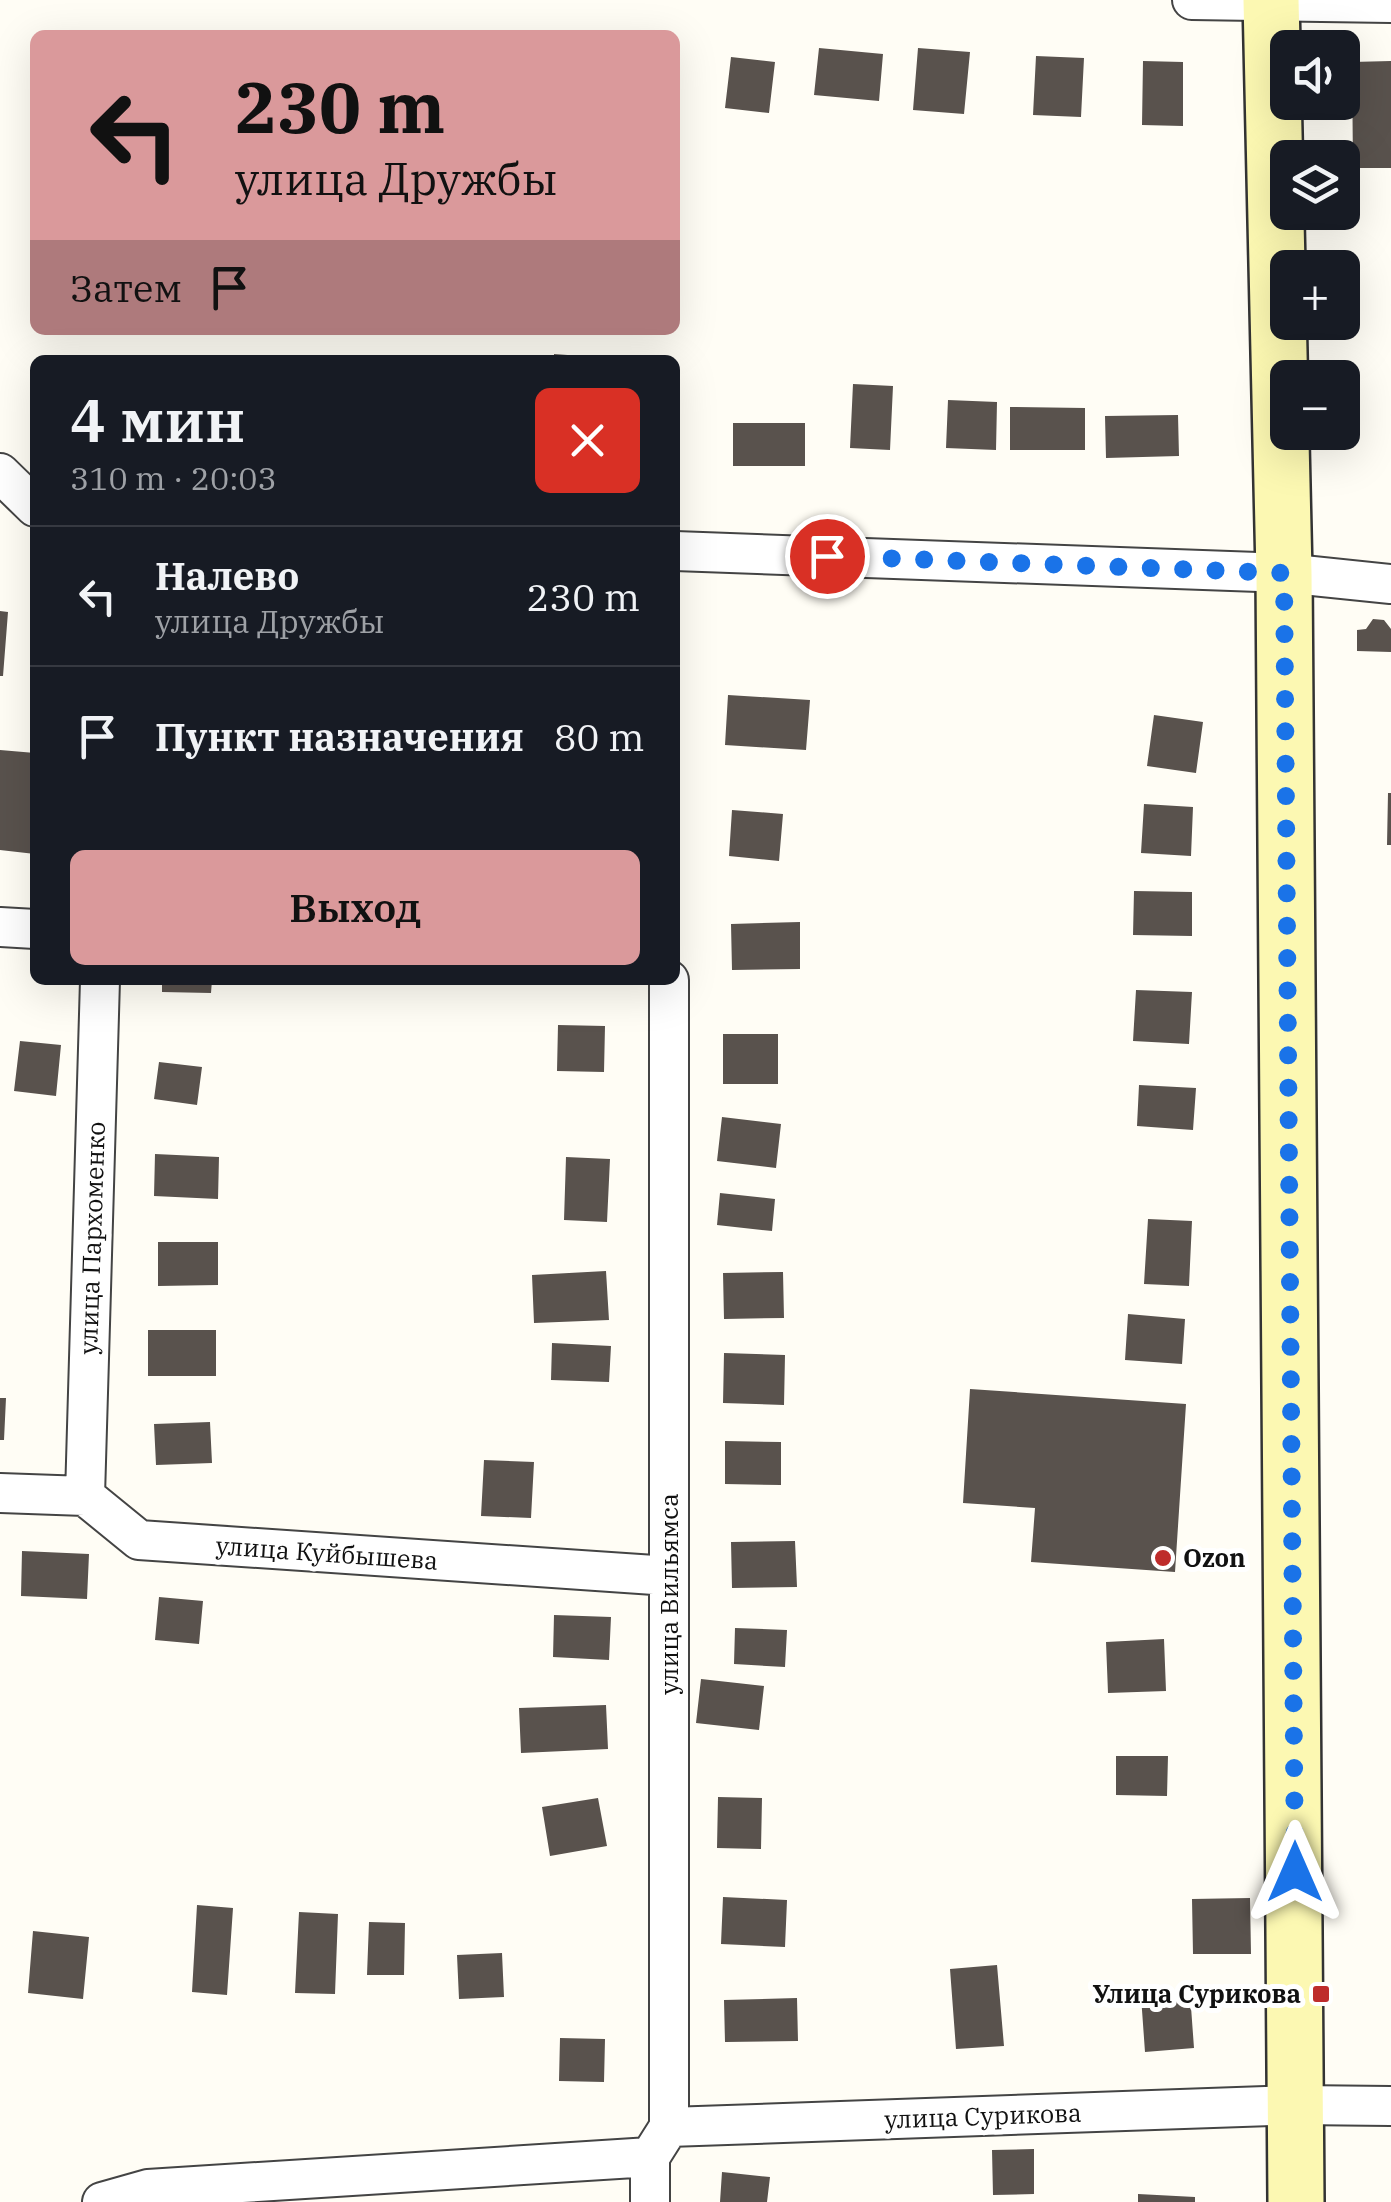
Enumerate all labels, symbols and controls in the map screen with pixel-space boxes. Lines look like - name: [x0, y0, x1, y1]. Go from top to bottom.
- map controls: [1270, 30, 1360, 450]
- button: sound: [1270, 30, 1360, 120]
- text: 230 m: [235, 61, 445, 152]
- icon: left: [70, 70, 200, 200]
- button: layers: [1270, 140, 1360, 230]
- text: улица Дружбы: [235, 149, 558, 207]
- button: +: [1270, 250, 1360, 340]
- icon: arrive: [202, 260, 257, 315]
- text: Затем: [70, 263, 182, 312]
- button: −: [1270, 360, 1360, 450]
- text: 4 мин: [70, 380, 246, 459]
- button: close: [535, 388, 640, 493]
- text: 310 m · 20:03: [70, 457, 277, 499]
- pin: [785, 514, 870, 599]
- icon: arrive: [800, 529, 855, 584]
- text: Налево: [155, 551, 299, 600]
- icon: left: [70, 569, 125, 624]
- text: 230 m: [527, 572, 640, 621]
- text: улица Дружбы: [155, 600, 384, 642]
- icon: arrive: [70, 709, 125, 764]
- text: Пункт назначения: [155, 712, 524, 761]
- text: 80 m: [554, 712, 644, 761]
- button: Выход: [70, 850, 640, 965]
- street label: улица Пархоменко: [71, 1121, 112, 1355]
- street label: улица Вильямса: [652, 1493, 685, 1695]
- street label: улица Куйбышева: [215, 1528, 439, 1577]
- place label: Ozon: [1183, 1541, 1246, 1574]
- marker: Ozon: [1152, 1547, 1174, 1569]
- position arrow: [1243, 1820, 1347, 1924]
- place label: Улица Сурикова: [1093, 1977, 1301, 2010]
- marker: Улица Сурикова: [1310, 1983, 1332, 2005]
- street label: улица Сурикова: [884, 2096, 1082, 2135]

